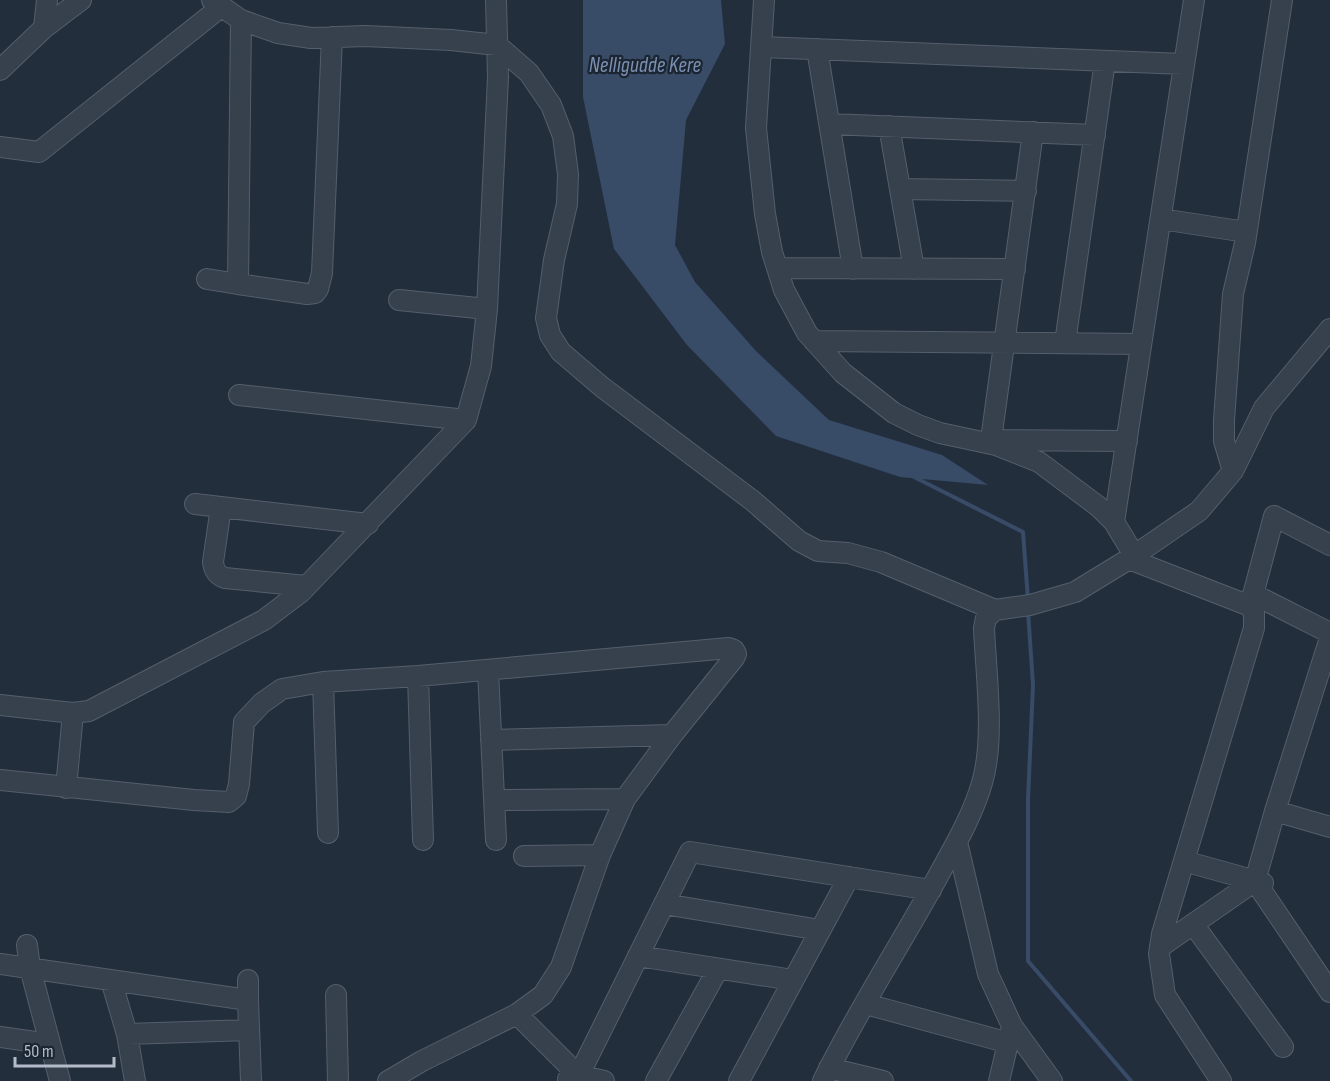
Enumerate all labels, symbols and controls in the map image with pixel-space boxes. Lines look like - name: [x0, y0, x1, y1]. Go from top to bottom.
- water label: Nelligudde Kere: [589, 52, 702, 79]
- scale bar: [15, 1030, 114, 1068]
- text: 50 m: [24, 1041, 54, 1062]

